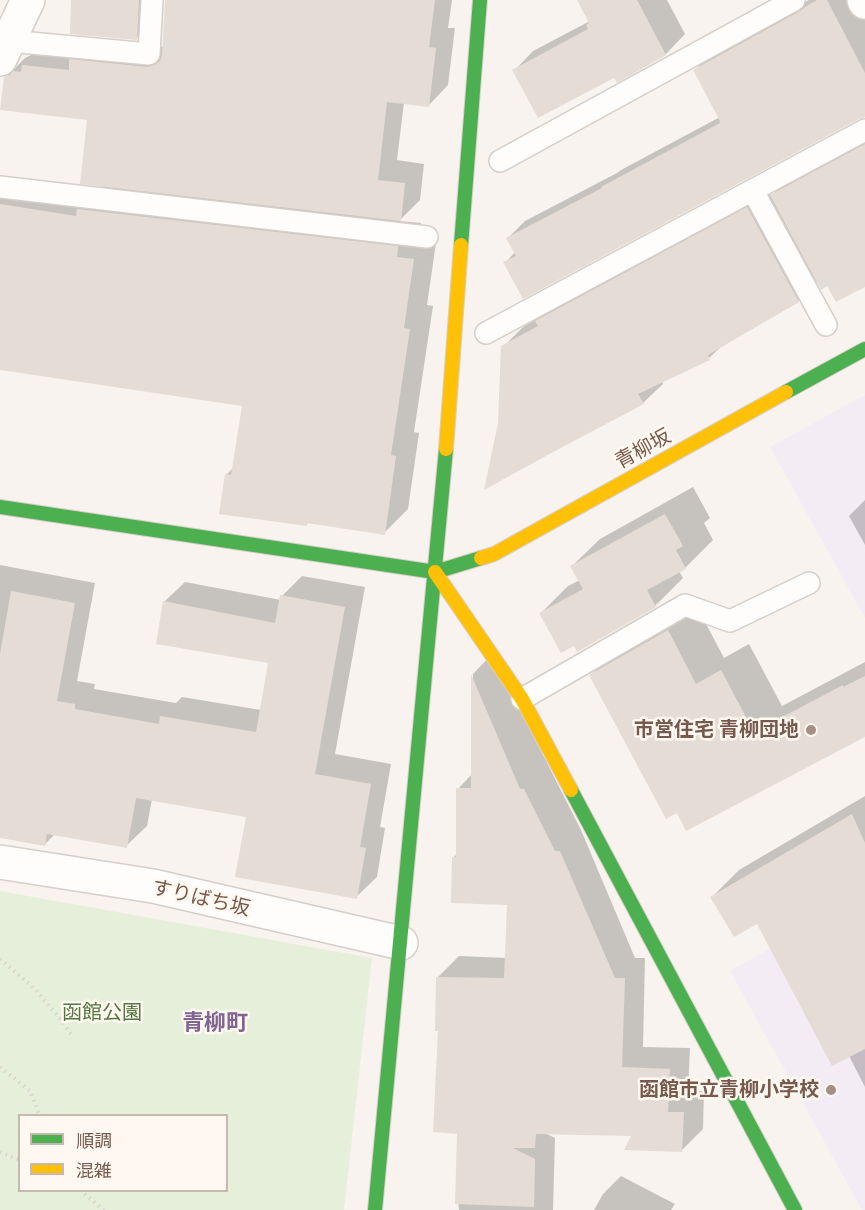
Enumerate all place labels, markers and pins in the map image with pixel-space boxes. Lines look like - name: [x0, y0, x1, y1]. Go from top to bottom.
- place label: 市営住宅 青柳団地: [634, 718, 799, 742]
- marker: 市営住宅 青柳団地: [804, 723, 818, 737]
- place label: 函館市立青柳小学校: [639, 1078, 819, 1102]
- marker: 函館市立青柳小学校: [824, 1083, 838, 1097]

